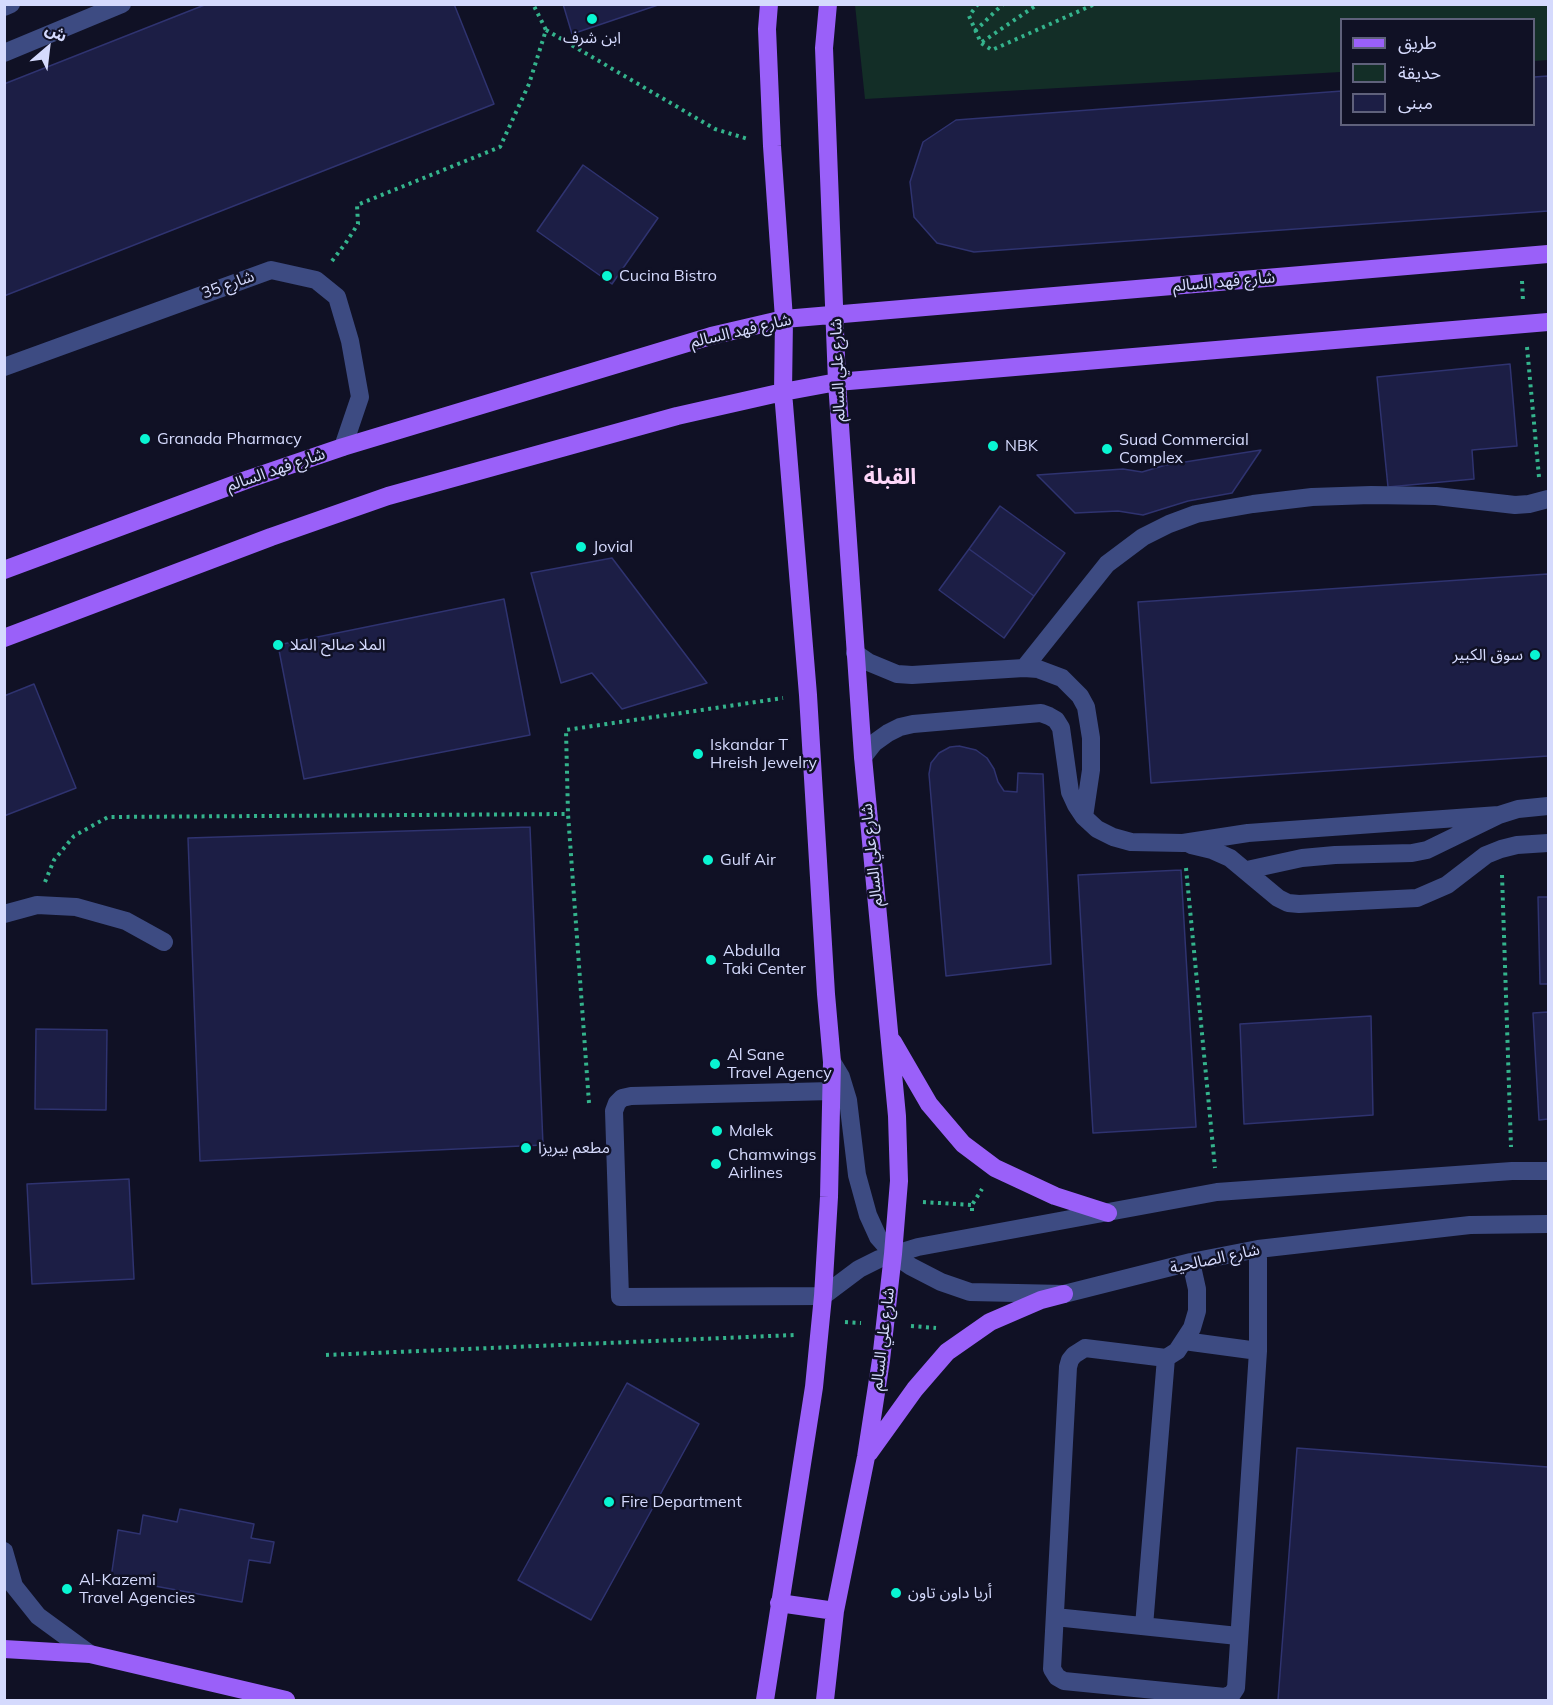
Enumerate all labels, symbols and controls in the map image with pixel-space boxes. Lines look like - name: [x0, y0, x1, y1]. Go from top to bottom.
- marker: ابن شرف: [585, 12, 599, 26]
- north arrow: [18, 18, 78, 78]
- text: ش: [42, 18, 71, 46]
- legend: [1340, 18, 1535, 126]
- place label: ابن شرف: [563, 28, 621, 48]
- text: طريق: [1398, 31, 1437, 54]
- text: حديقة: [1398, 61, 1441, 84]
- text: مبنى: [1398, 91, 1433, 114]
- place label: Cucina Bistro: [619, 266, 717, 286]
- street label: شارع 35: [199, 267, 257, 303]
- street label: شارع فهد السالم: [1172, 268, 1276, 296]
- marker: Cucina Bistro: [600, 269, 614, 283]
- street label: شارع فهد السالم: [689, 310, 793, 352]
- street label: شارع علي السالم: [827, 318, 849, 422]
- place label: Granada Pharmacy: [157, 429, 302, 449]
- place label: Suad Commercial Complex: [1119, 430, 1249, 468]
- marker: Granada Pharmacy: [138, 432, 152, 446]
- place label: NBK: [1005, 436, 1038, 456]
- marker: NBK: [986, 439, 1000, 453]
- marker: Suad Commercial Complex: [1100, 442, 1114, 456]
- street label: شارع فهد السالم: [224, 444, 328, 496]
- district label: القبلة: [864, 464, 916, 490]
- place label: Jovial: [593, 537, 633, 557]
- marker: Jovial: [574, 540, 588, 554]
- place label: الملا صالح الملا: [290, 635, 386, 655]
- marker: الملا صالح الملا: [271, 638, 285, 652]
- place label: سوق الكبير: [1452, 645, 1523, 665]
- marker: سوق الكبير: [1528, 648, 1542, 662]
- place label: Iskandar T Hreish Jewelry: [710, 735, 817, 773]
- marker: Iskandar T Hreish Jewelry: [691, 747, 705, 761]
- street label: شارع علي السالم: [857, 803, 887, 907]
- place label: Gulf Air: [720, 850, 776, 870]
- marker: Gulf Air: [701, 853, 715, 867]
- place label: Abdulla Taki Center: [723, 941, 806, 979]
- marker: Abdulla Taki Center: [704, 953, 718, 967]
- place label: Al Sane Travel Agency: [727, 1045, 832, 1083]
- marker: Al Sane Travel Agency: [708, 1057, 722, 1071]
- place label: Malek: [729, 1121, 773, 1141]
- marker: Malek: [710, 1124, 724, 1138]
- place label: مطعم بيريزا: [538, 1138, 610, 1158]
- marker: مطعم بيريزا: [519, 1141, 533, 1155]
- place label: Chamwings Airlines: [728, 1145, 817, 1183]
- marker: Chamwings Airlines: [709, 1157, 723, 1171]
- street label: شارع الصالحية: [1168, 1240, 1262, 1278]
- street label: شارع علي السالم: [867, 1286, 899, 1392]
- place label: Fire Department: [621, 1492, 742, 1512]
- marker: Fire Department: [602, 1495, 616, 1509]
- place label: Al-Kazemi Travel Agencies: [79, 1570, 196, 1608]
- marker: Al-Kazemi Travel Agencies: [60, 1582, 74, 1596]
- place label: أريا داون تاون: [908, 1583, 992, 1603]
- marker: أريا داون تاون: [889, 1586, 903, 1600]

